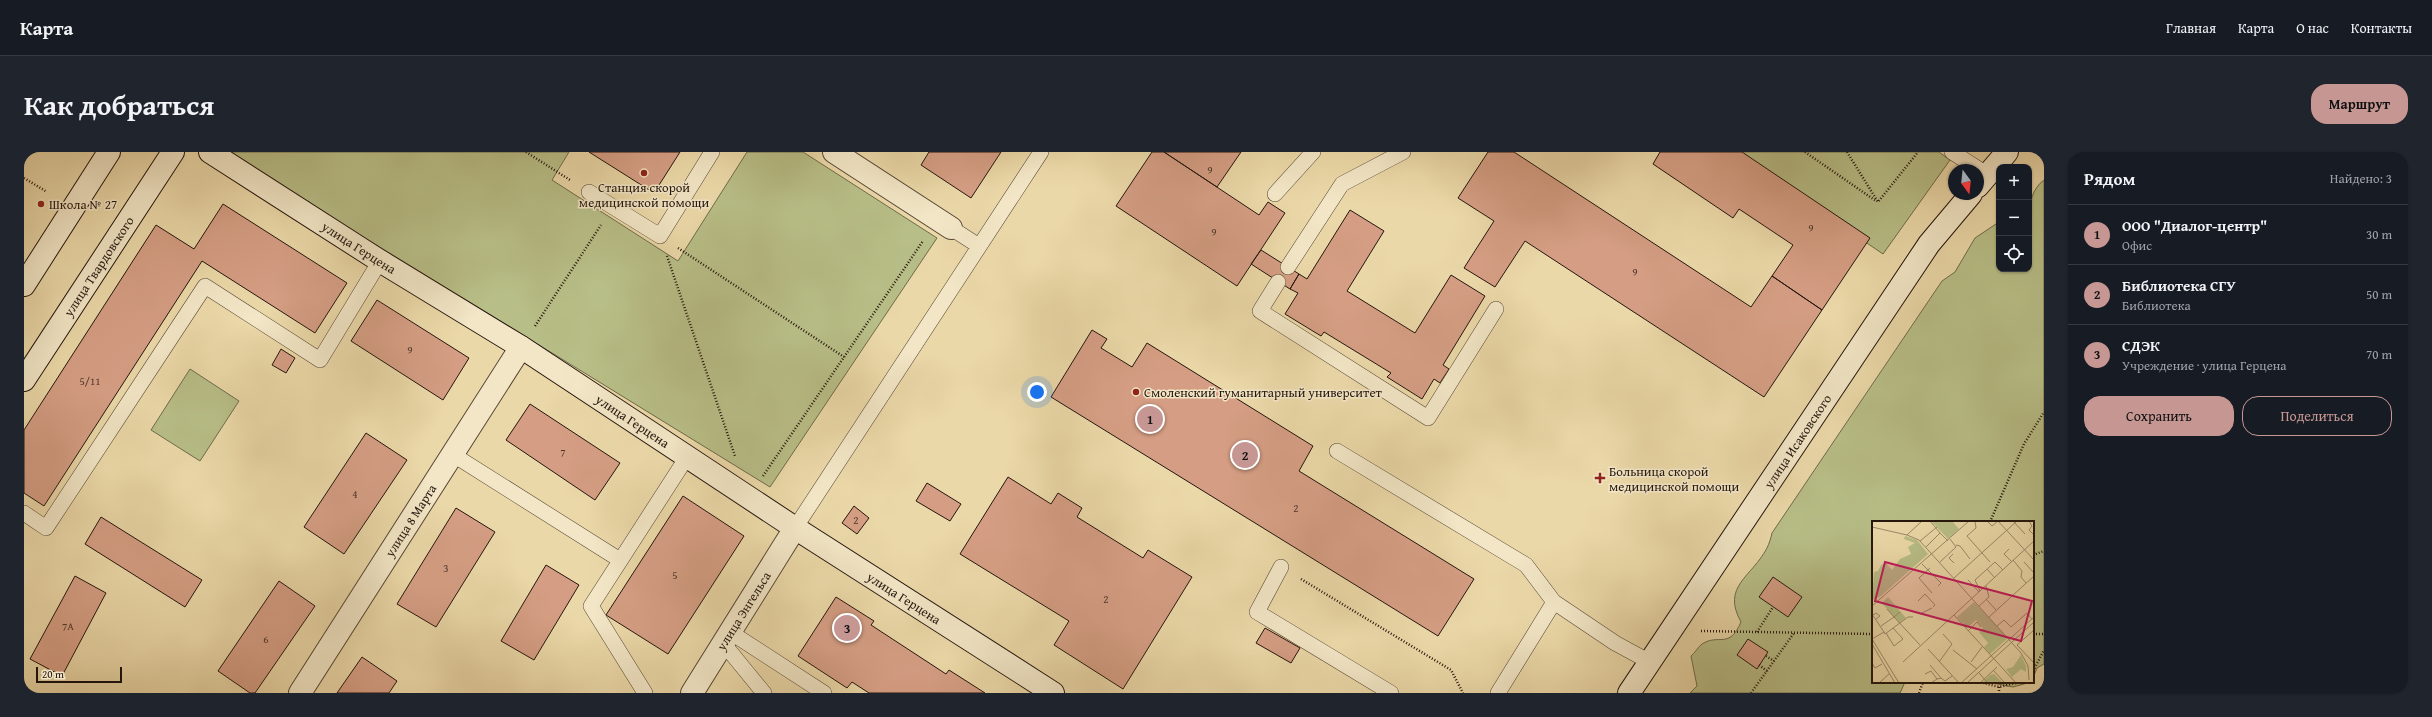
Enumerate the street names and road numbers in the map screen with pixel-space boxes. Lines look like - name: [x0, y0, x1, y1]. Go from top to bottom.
- street label: улица Твардовского: [58, 212, 138, 321]
- street label: улица Герцена: [317, 216, 400, 279]
- street label: улица Герцена: [591, 389, 674, 453]
- street label: улица Исаковского: [1758, 390, 1836, 493]
- street label: улица 8 Марта: [379, 479, 441, 561]
- street label: улица Герцена: [862, 566, 946, 629]
- street label: улица Энгельса: [711, 567, 776, 655]

